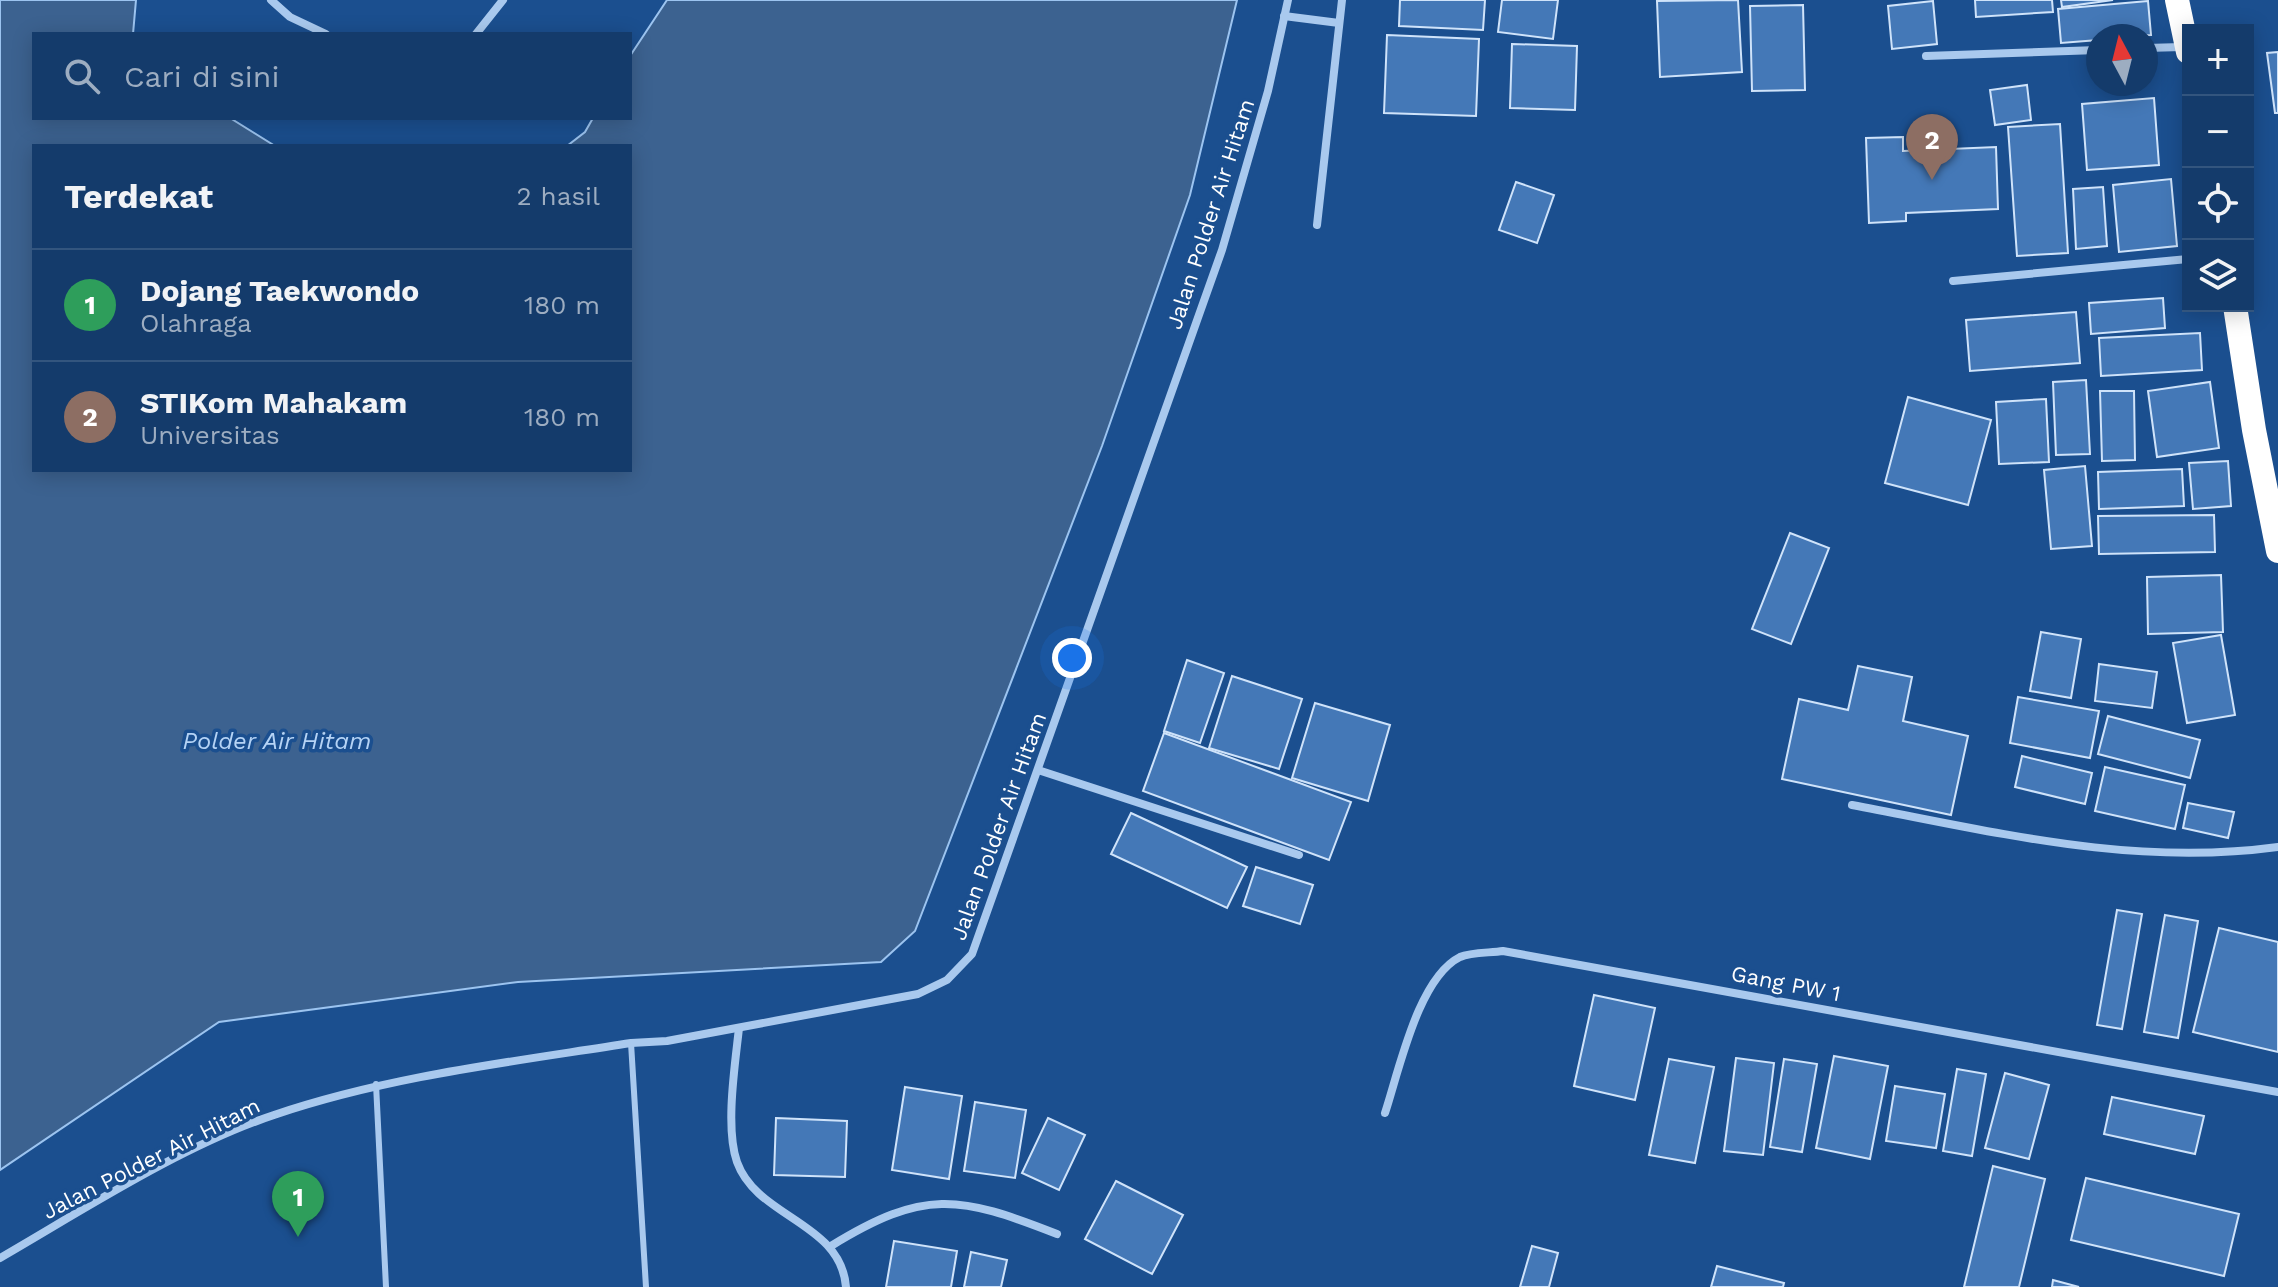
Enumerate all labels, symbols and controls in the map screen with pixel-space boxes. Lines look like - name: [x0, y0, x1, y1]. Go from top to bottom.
- north arrow: [2086, 24, 2158, 96]
- map controls: [2182, 24, 2254, 312]
- button: +: [2182, 24, 2254, 96]
- search box: [32, 32, 632, 120]
- icon: search: [60, 54, 104, 98]
- text: Cari di sini: [124, 59, 279, 94]
- street label: Jalan Polder Air Hitam: [1161, 96, 1260, 332]
- button: −: [2182, 96, 2254, 168]
- pin: 2: [1906, 114, 1958, 180]
- button: locate: [2182, 168, 2254, 240]
- text: Terdekat: [64, 176, 213, 216]
- text: 2 hasil: [517, 181, 600, 211]
- button: layers: [2182, 240, 2254, 312]
- text: Dojang Taekwondo: [140, 273, 419, 308]
- text: 1: [84, 290, 96, 320]
- text: 180 m: [524, 290, 600, 320]
- text: Olahraga: [140, 308, 252, 338]
- text: STIKom Mahakam: [140, 385, 407, 420]
- text: 2: [82, 402, 98, 432]
- text: 180 m: [524, 402, 600, 432]
- text: Universitas: [140, 420, 280, 450]
- your location: [1052, 638, 1092, 678]
- street label: Jalan Polder Air Hitam: [946, 709, 1051, 943]
- water label: Polder Air Hitam: [183, 727, 371, 755]
- street label: Gang PW 1: [1729, 961, 1843, 1006]
- street label: Jalan Polder Air Hitam: [38, 1093, 264, 1224]
- pin: 1: [272, 1171, 324, 1237]

